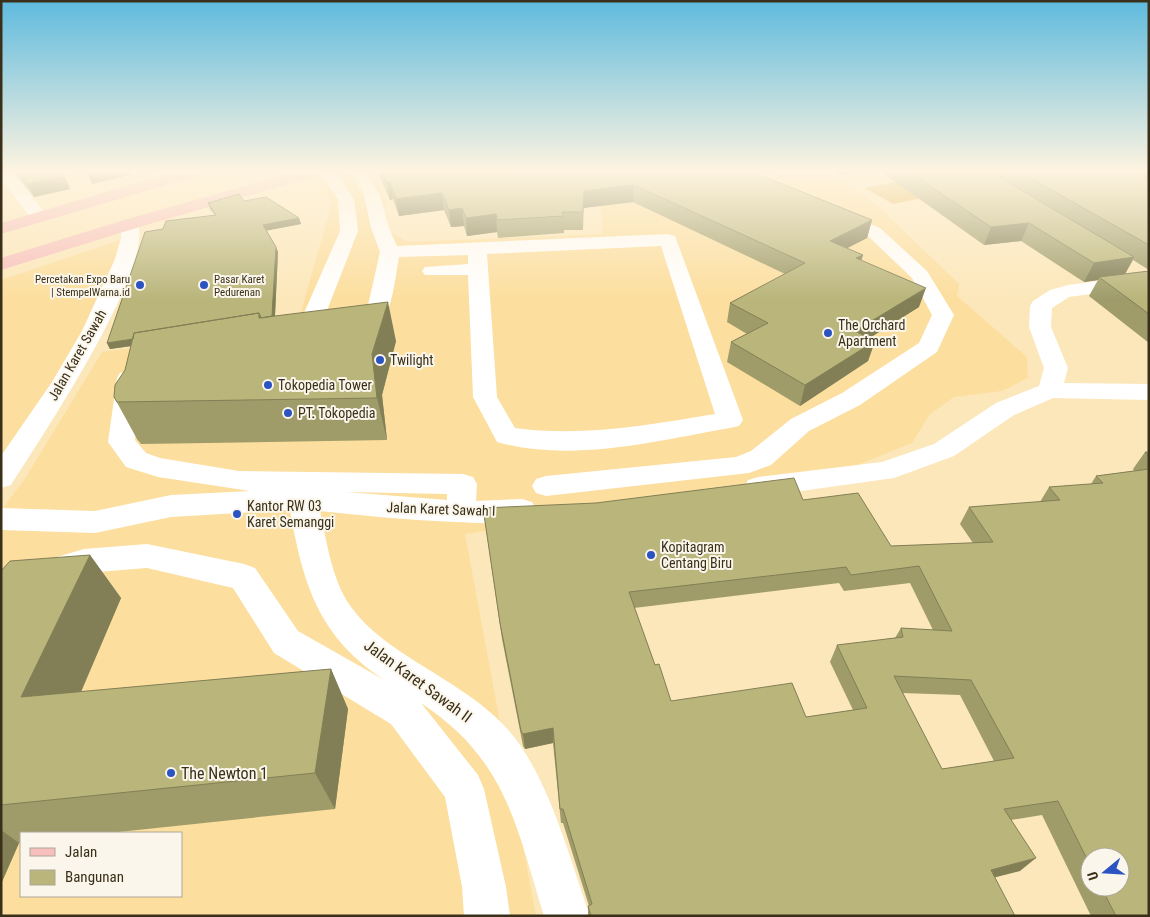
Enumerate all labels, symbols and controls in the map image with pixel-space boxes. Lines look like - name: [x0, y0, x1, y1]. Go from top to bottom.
- place label: Percetakan Expo Baru | StempelWarna.id: [35, 273, 130, 299]
- place label: Pasar Karet Pedurenan: [214, 273, 264, 299]
- marker: Percetakan Expo Baru | StempelWarna.id: [134, 279, 146, 291]
- marker: Pasar Karet Pedurenan: [198, 279, 210, 291]
- street label: Jalan Karet Sawah: [44, 307, 110, 403]
- place label: The Orchard Apartment: [838, 317, 905, 349]
- marker: The Orchard Apartment: [822, 327, 834, 339]
- place label: Twilight: [390, 352, 433, 368]
- marker: Twilight: [374, 354, 386, 366]
- place label: Tokopedia Tower: [278, 377, 372, 393]
- marker: Tokopedia Tower: [262, 379, 274, 391]
- place label: PT. Tokopedia: [298, 405, 376, 421]
- marker: PT. Tokopedia: [282, 407, 294, 419]
- place label: Kantor RW 03 Karet Semanggi: [247, 498, 334, 530]
- street label: Jalan Karet Sawah I: [386, 499, 496, 519]
- marker: Kantor RW 03 Karet Semanggi: [231, 508, 243, 520]
- place label: Kopitagram Centang Biru: [661, 539, 732, 571]
- marker: Kopitagram Centang Biru: [645, 549, 657, 561]
- street label: Jalan Karet Sawah II: [360, 636, 476, 726]
- place label: The Newton 1: [181, 764, 268, 783]
- marker: The Newton 1: [165, 767, 177, 779]
- legend: [20, 832, 182, 897]
- text: Jalan: [65, 843, 97, 861]
- north arrow: [1080, 847, 1130, 897]
- text: Bangunan: [65, 868, 124, 886]
- text: U: [1084, 870, 1101, 882]

